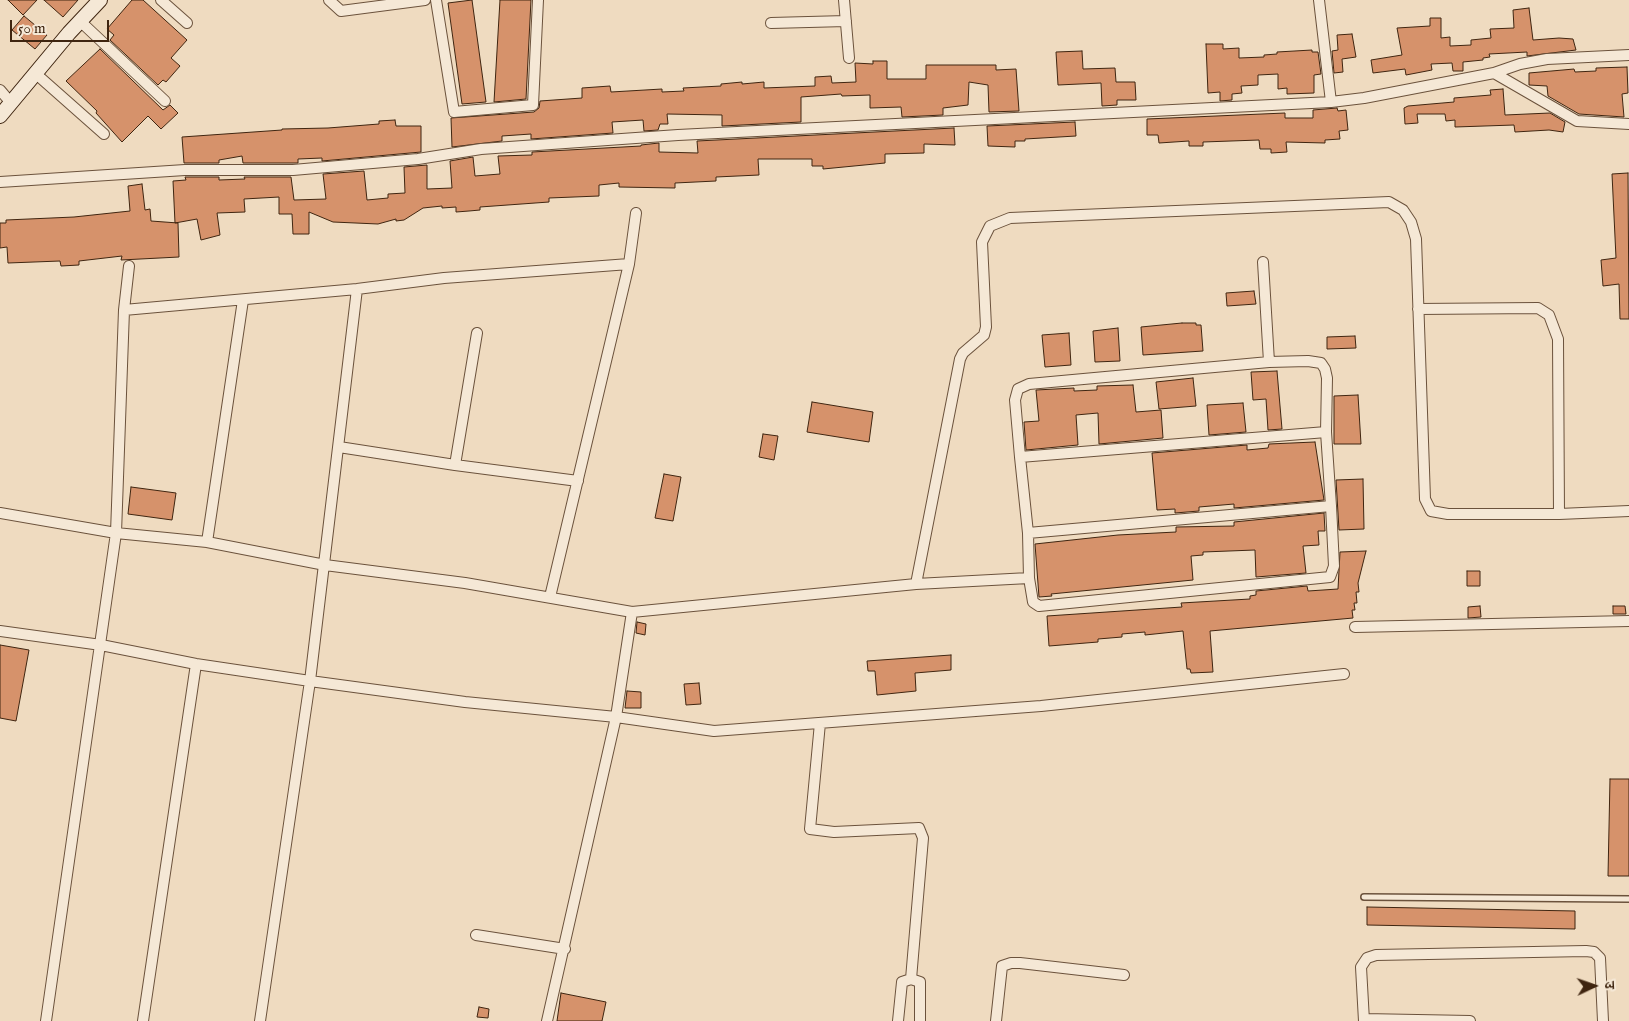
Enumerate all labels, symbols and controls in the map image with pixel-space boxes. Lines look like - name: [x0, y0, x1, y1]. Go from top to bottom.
- scale bar: [12, 10, 111, 42]
- text: 50 m: [18, 19, 46, 38]
- north arrow: [1569, 961, 1619, 1011]
- text: उ: [1600, 981, 1618, 989]

